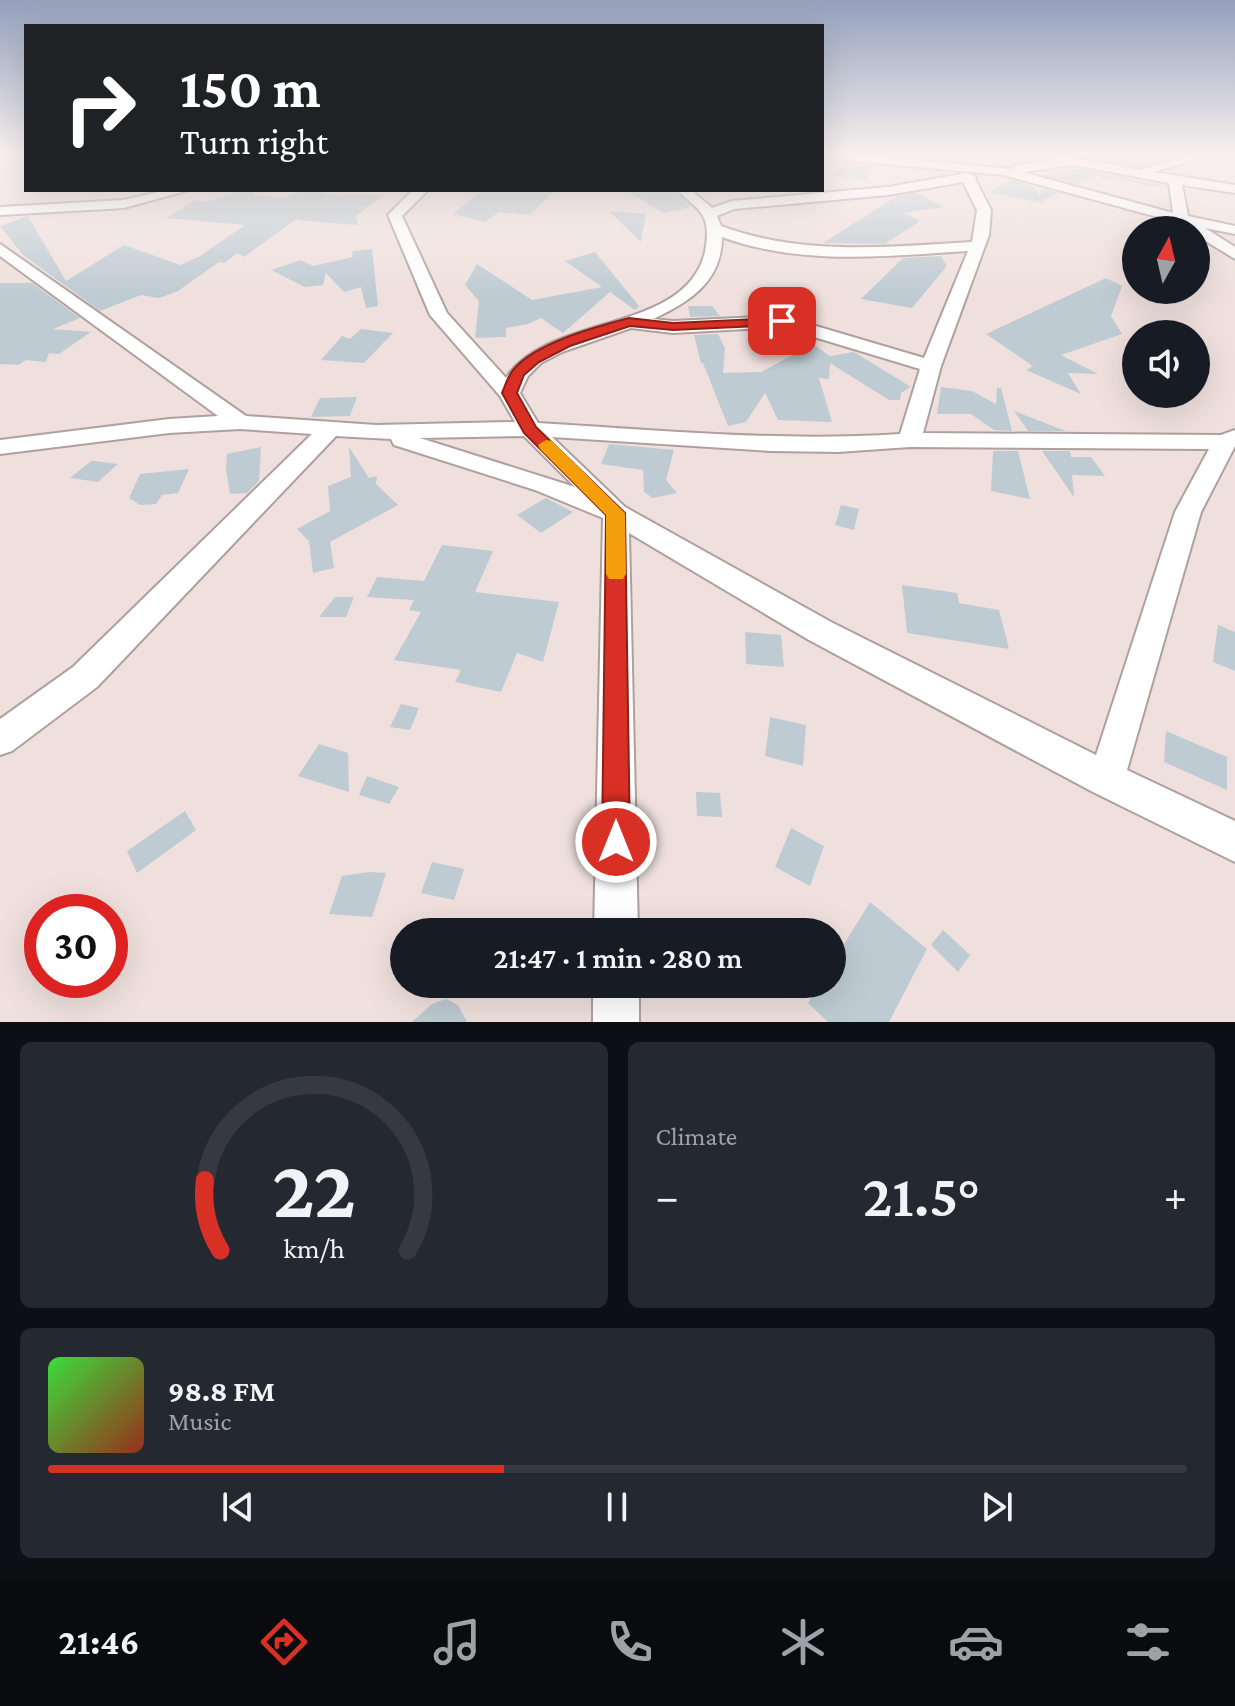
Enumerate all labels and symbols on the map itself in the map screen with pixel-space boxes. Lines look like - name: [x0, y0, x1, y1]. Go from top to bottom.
- north arrow: [1122, 216, 1210, 304]
- pin: [748, 287, 816, 355]
- position arrow: [574, 800, 658, 884]
- speed limit sign: 30: [24, 894, 128, 998]

